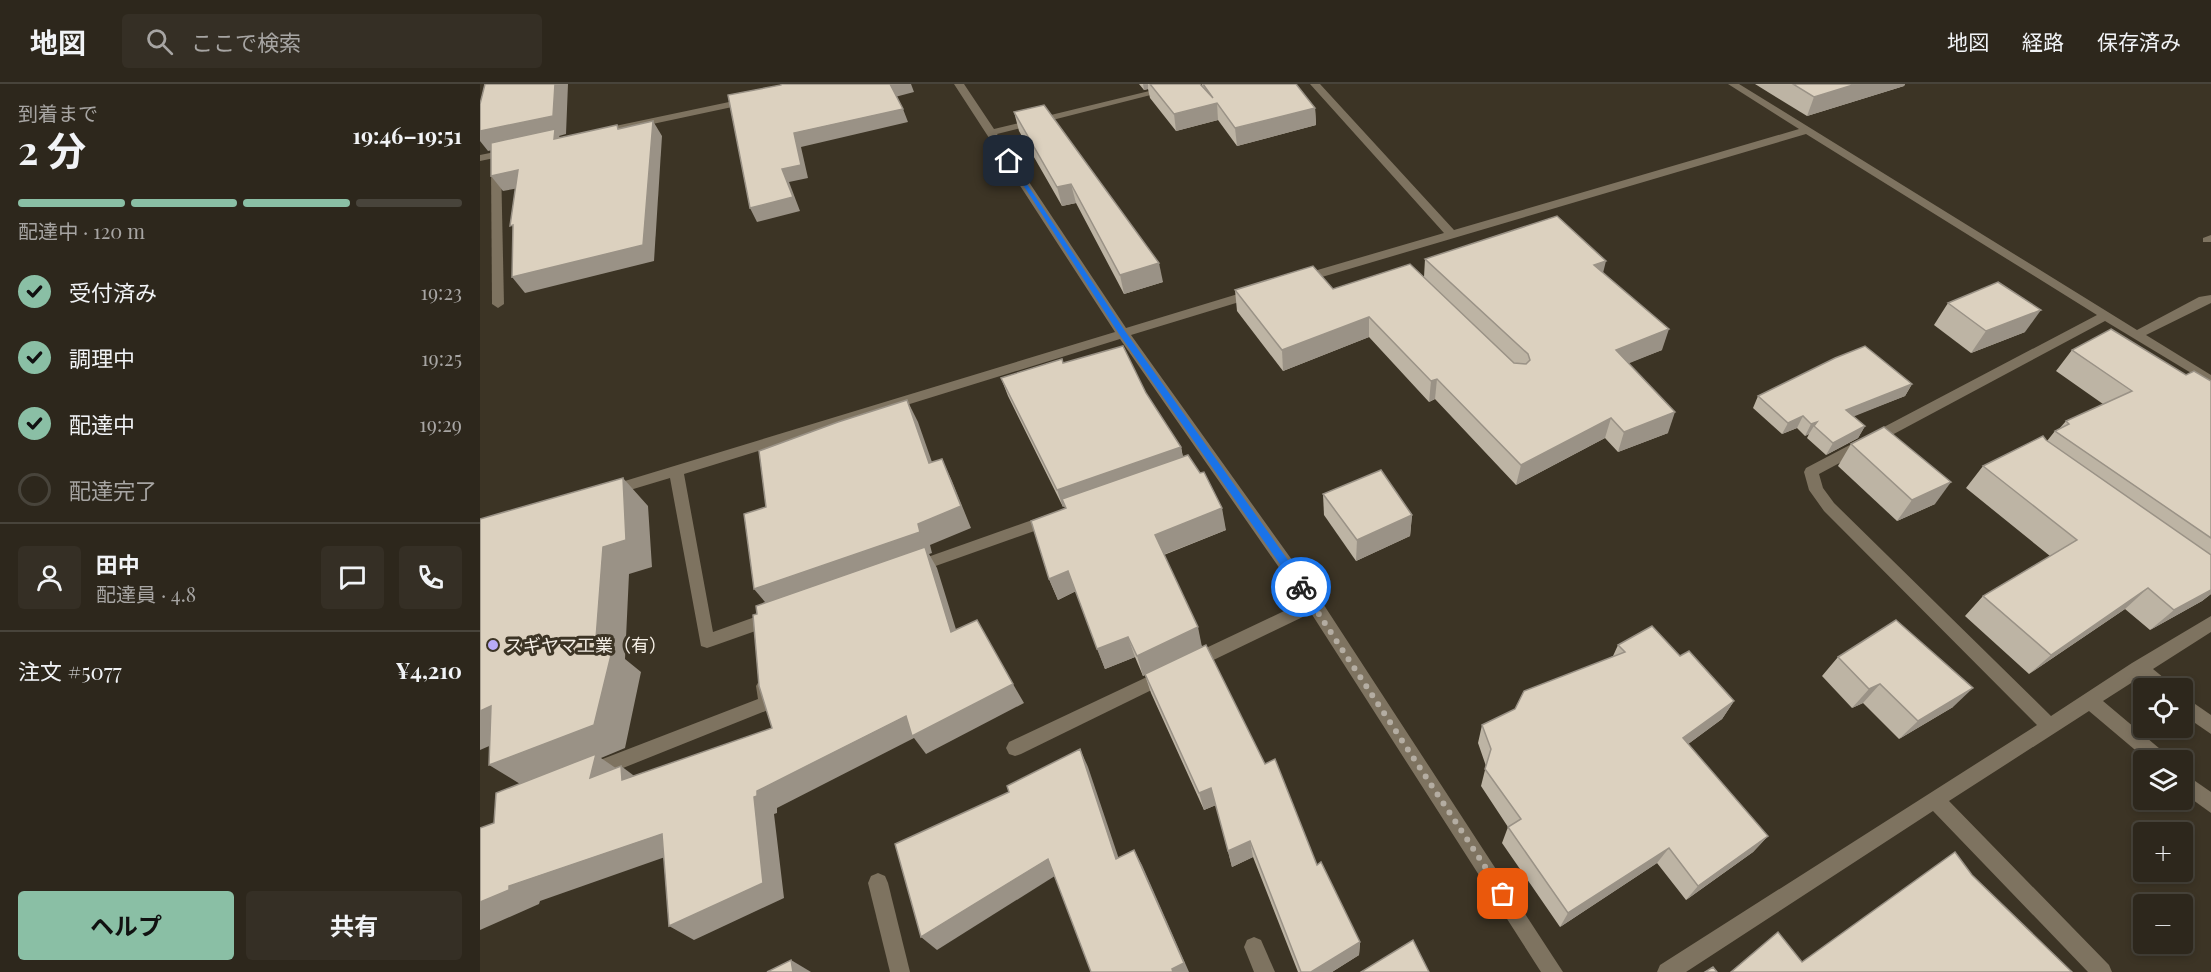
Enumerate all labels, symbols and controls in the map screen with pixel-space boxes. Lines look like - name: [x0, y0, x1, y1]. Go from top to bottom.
- search box: [122, 14, 542, 68]
- text: 地図: [30, 23, 86, 60]
- icon: search: [143, 25, 176, 58]
- text: ここで検索: [191, 27, 301, 57]
- text: 地図: [1947, 27, 1989, 55]
- text: 経路: [2022, 27, 2064, 55]
- text: 保存済み: [2097, 27, 2181, 55]
- text: 到着まで: [18, 99, 98, 126]
- text: 19:46–19:51: [353, 120, 462, 150]
- text: 2 分: [18, 123, 86, 175]
- pin: [983, 135, 1034, 186]
- icon: home: [992, 144, 1025, 177]
- text: 配達中 · 120 m: [18, 217, 145, 244]
- icon: check: [18, 275, 51, 308]
- text: 受付済み: [69, 277, 157, 307]
- text: 19:23: [421, 278, 462, 305]
- icon: check: [18, 341, 51, 374]
- text: 調理中: [69, 343, 135, 373]
- text: 19:25: [421, 344, 462, 371]
- icon: check: [18, 407, 51, 440]
- text: 配達中: [69, 409, 135, 439]
- text: 19:29: [419, 410, 462, 437]
- text: 配達完了: [69, 475, 157, 505]
- button: person: [18, 546, 81, 609]
- button: chat: [321, 546, 384, 609]
- button: phone: [399, 546, 462, 609]
- text: 田中: [96, 549, 140, 579]
- courier: [1271, 557, 1331, 617]
- icon: bike: [1285, 571, 1318, 604]
- text: 配達員 · 4.8: [96, 580, 196, 607]
- place label: スギヤマ工業（有）: [505, 633, 667, 657]
- marker: スギヤマ工業（有）: [486, 638, 500, 652]
- text: ¥4,210: [395, 655, 462, 685]
- text: 注文 #5077: [18, 656, 122, 686]
- map controls: [2133, 678, 2193, 954]
- button: locate: [2133, 678, 2193, 738]
- button: layers: [2133, 750, 2193, 810]
- button: +: [2133, 822, 2193, 882]
- pin: [1477, 868, 1528, 919]
- icon: bag: [1486, 877, 1519, 910]
- button: ヘルプ: [18, 891, 234, 960]
- button: 共有: [246, 891, 462, 960]
- button: −: [2133, 894, 2193, 954]

